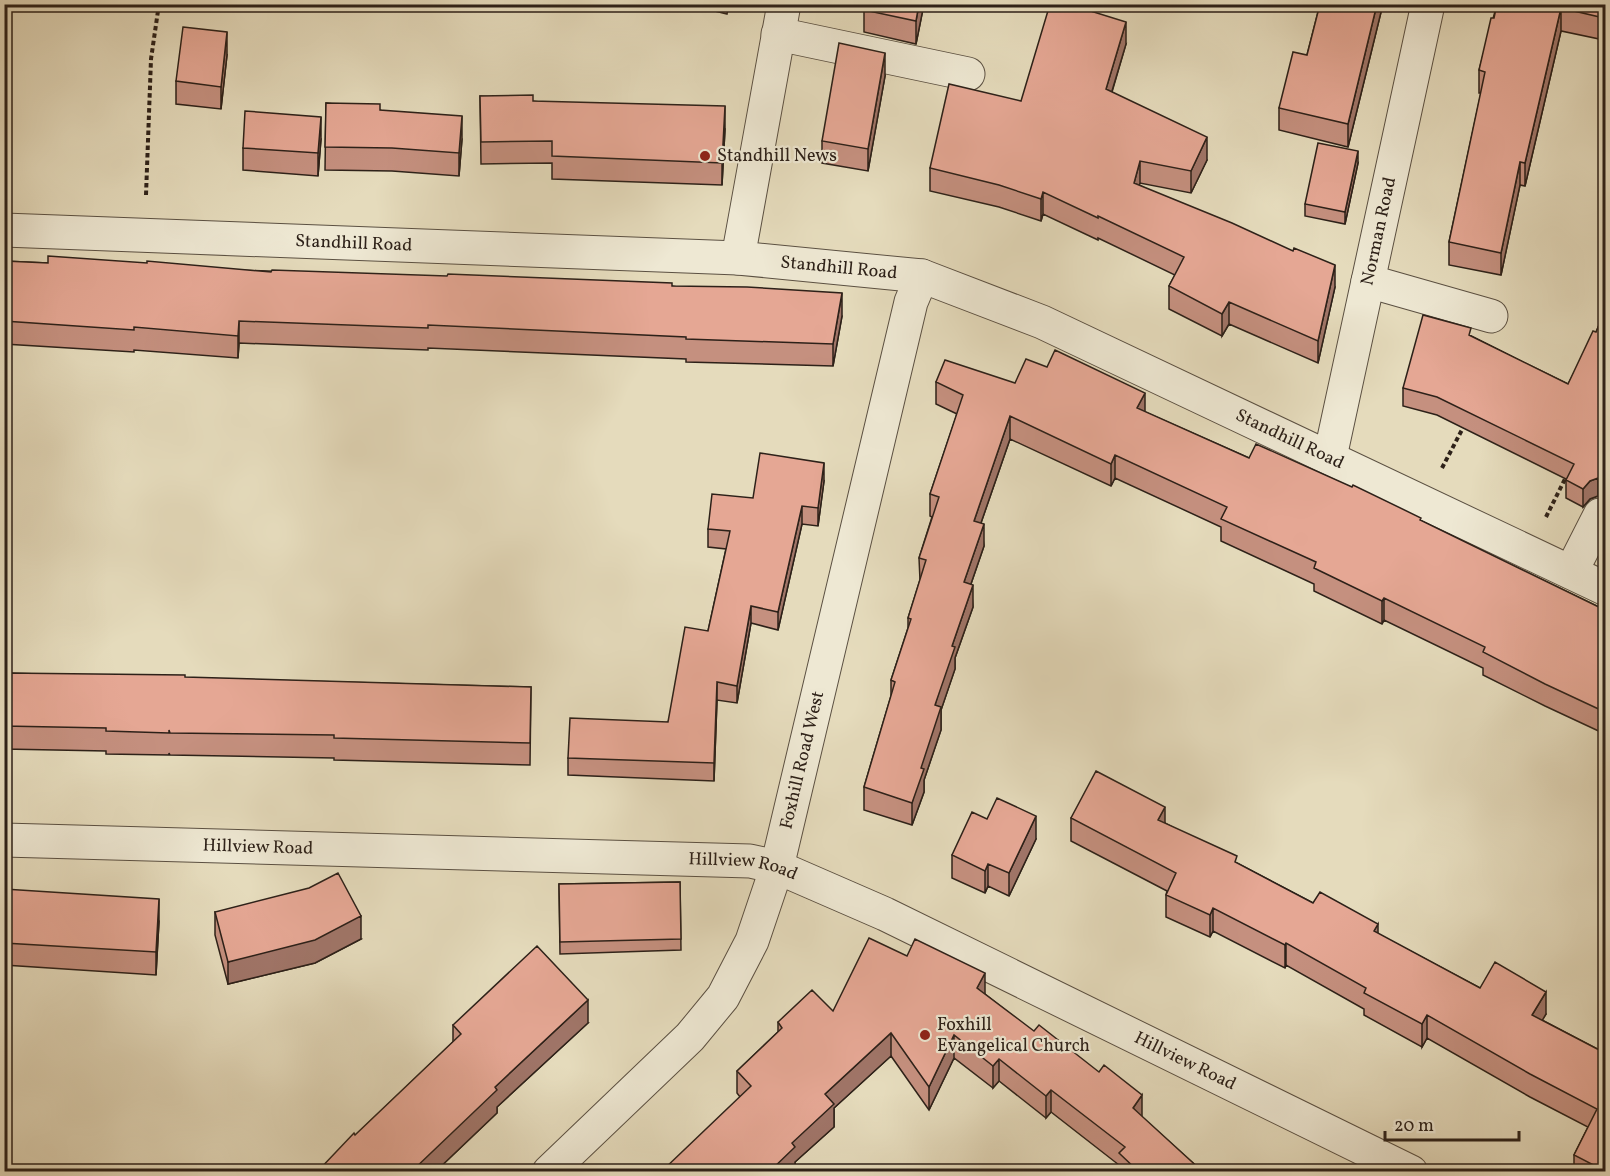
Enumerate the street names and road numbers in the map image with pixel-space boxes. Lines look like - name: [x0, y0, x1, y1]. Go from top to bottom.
- street label: Norman Road: [1355, 175, 1403, 288]
- street label: Standhill Road: [295, 229, 413, 258]
- street label: Standhill Road: [779, 250, 899, 286]
- street label: Standhill Road: [1231, 403, 1348, 476]
- street label: Foxhill Road West: [774, 689, 831, 832]
- street label: Hillview Road: [202, 833, 314, 861]
- street label: Hillview Road: [688, 847, 802, 887]
- street label: Hillview Road: [1130, 1026, 1240, 1097]

